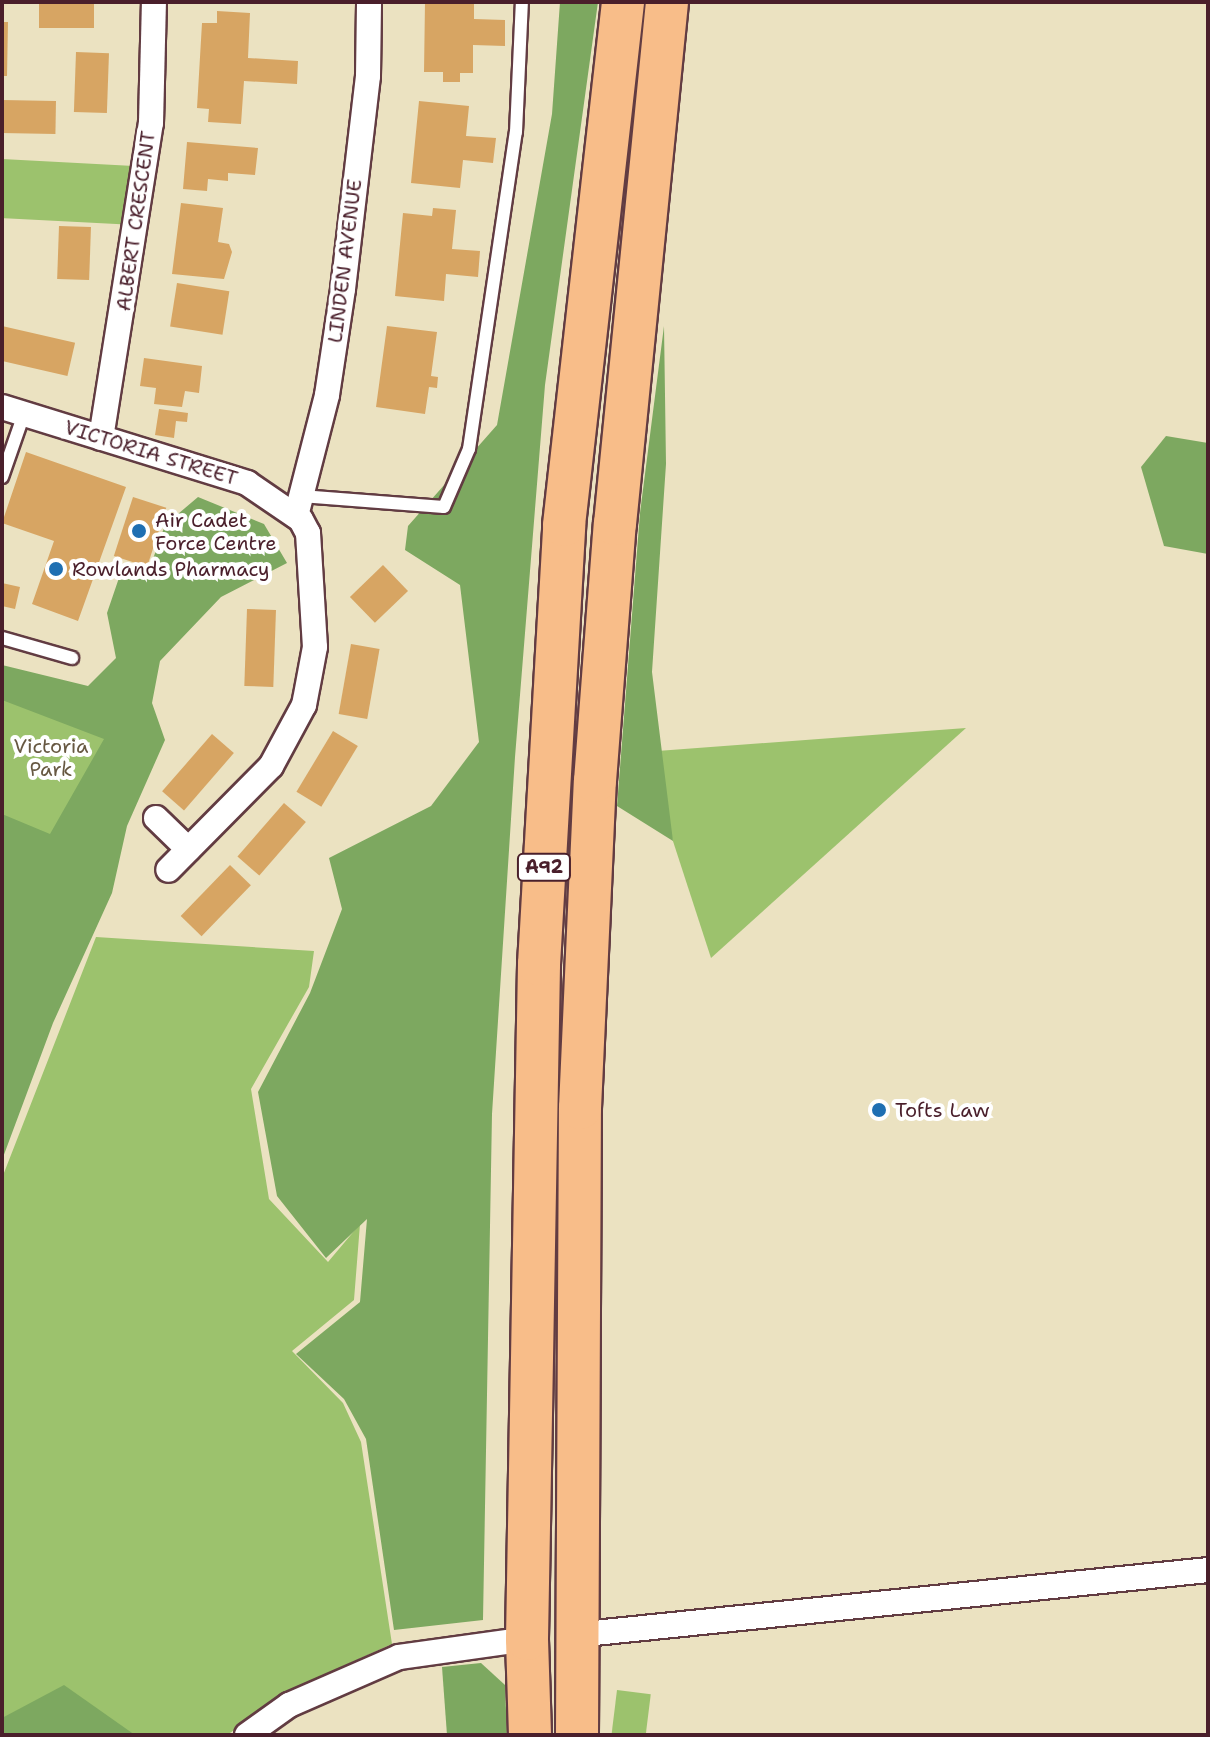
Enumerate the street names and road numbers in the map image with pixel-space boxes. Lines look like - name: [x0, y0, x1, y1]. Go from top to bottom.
- street label: ALBERT CRESCENT: [111, 129, 161, 313]
- street label: LINDEN AVENUE: [323, 178, 367, 344]
- street label: VICTORIA STREET: [61, 415, 241, 491]
- road number: A92: [516, 853, 572, 881]

